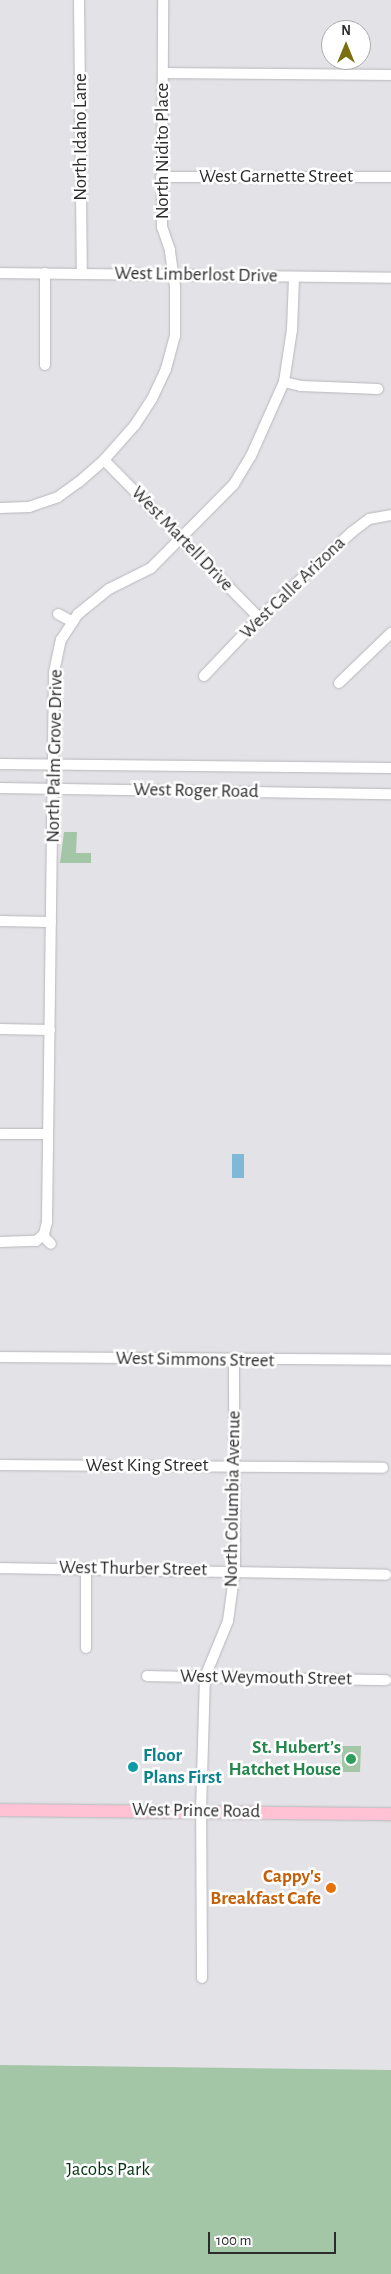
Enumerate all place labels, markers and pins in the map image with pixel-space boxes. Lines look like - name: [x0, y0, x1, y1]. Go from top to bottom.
- place label: St. Hubert’s Hatchet House: [229, 1737, 341, 1781]
- place label: Floor Plans First: [143, 1745, 222, 1789]
- marker: St. Hubert’s Hatchet House: [345, 1753, 357, 1765]
- marker: Floor Plans First: [127, 1761, 139, 1773]
- place label: Cappy's Breakfast Cafe: [210, 1866, 321, 1910]
- marker: Cappy's Breakfast Cafe: [325, 1882, 337, 1894]

